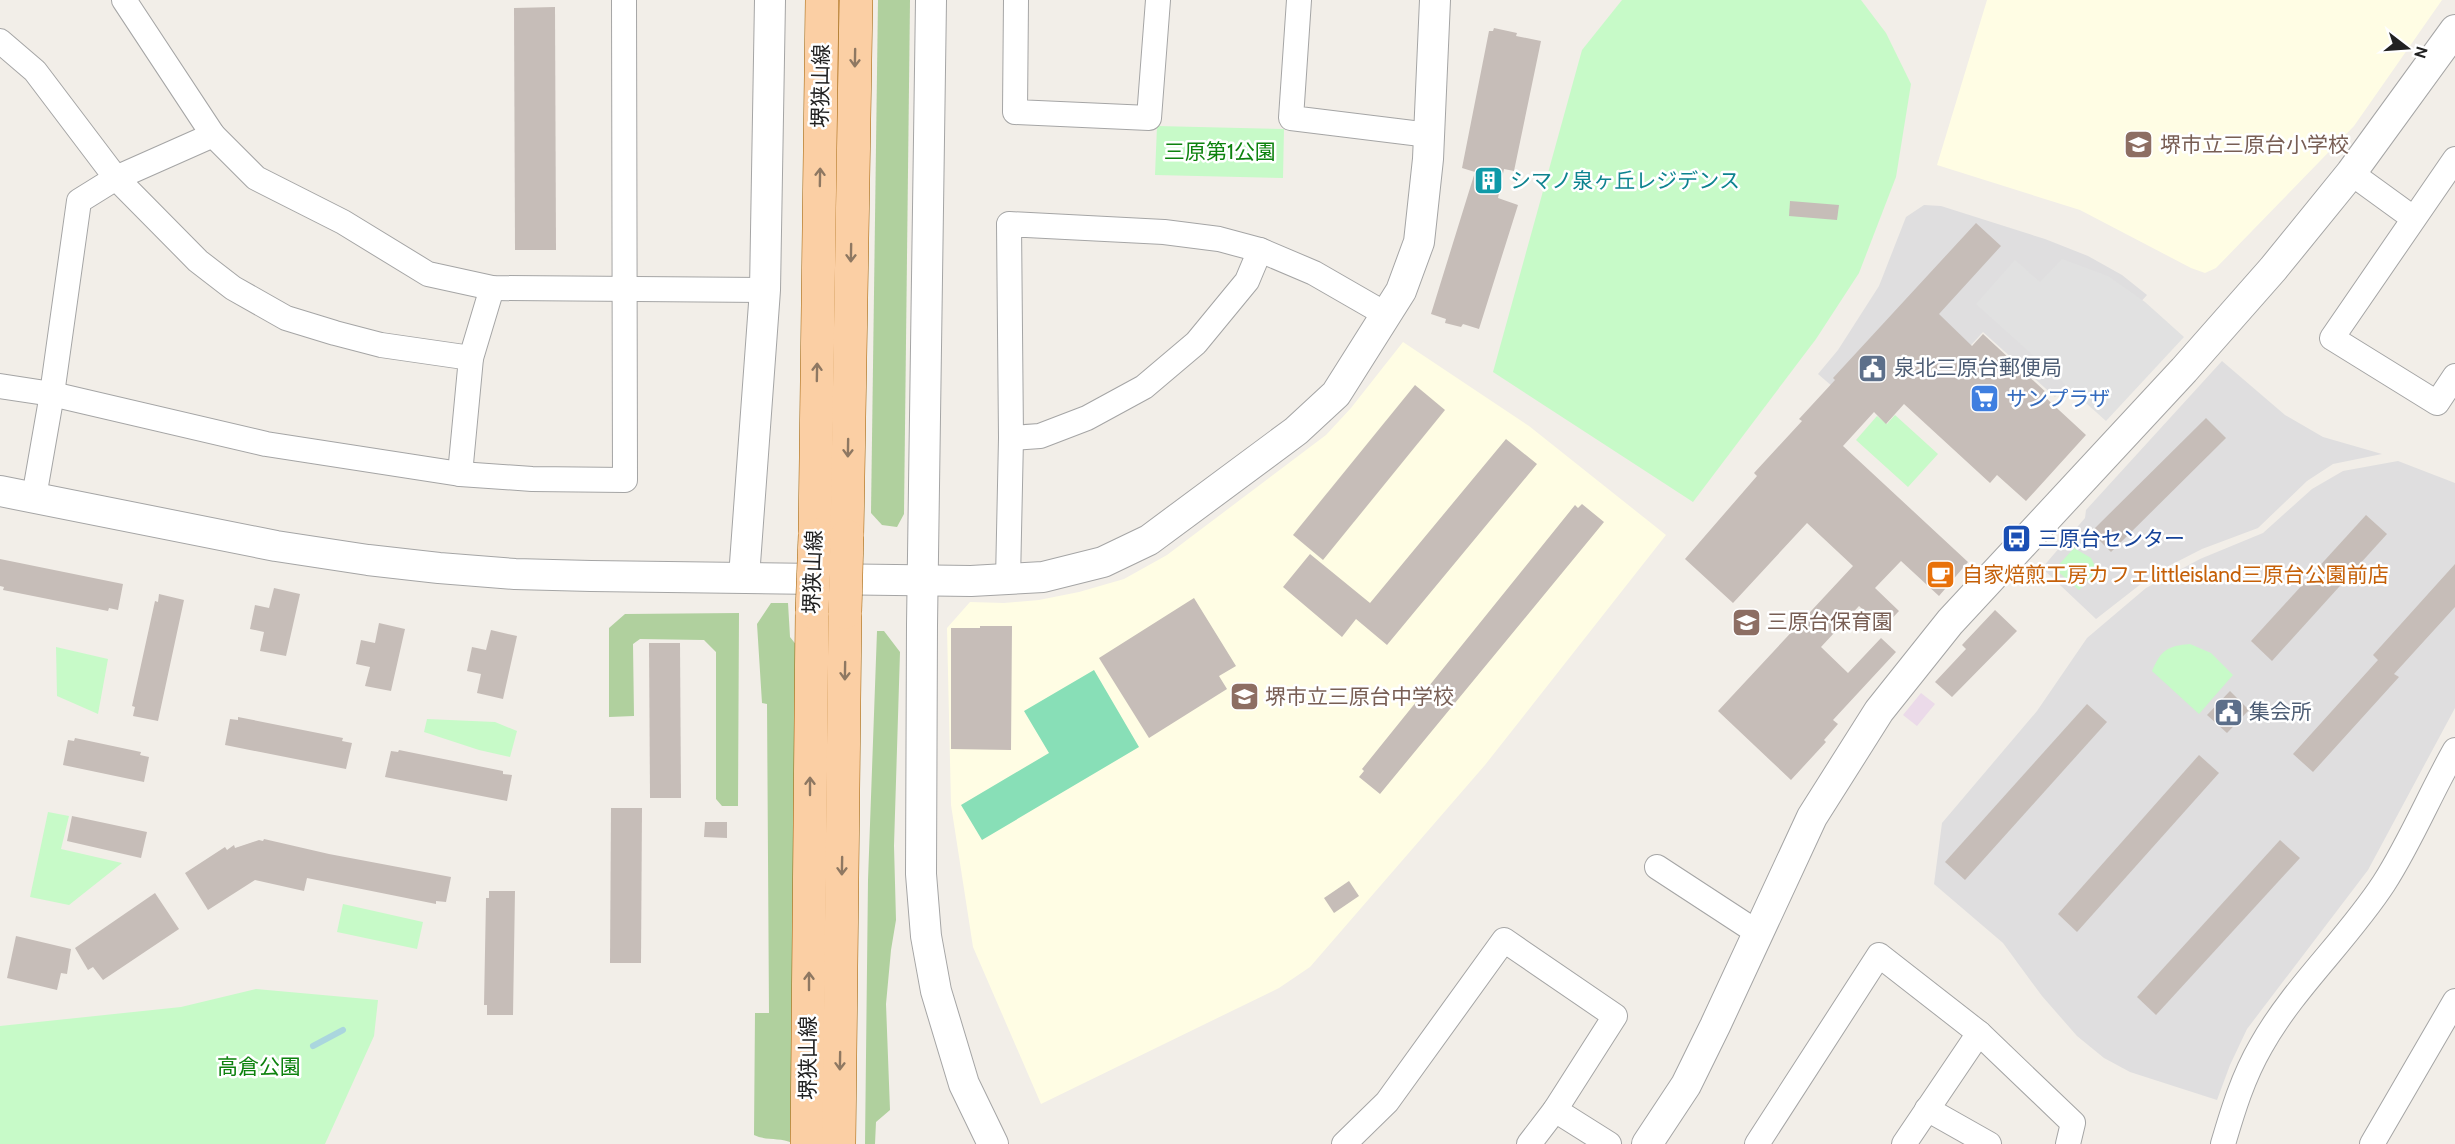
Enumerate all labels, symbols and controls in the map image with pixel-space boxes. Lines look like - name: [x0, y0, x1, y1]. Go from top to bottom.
- north arrow: [2377, 18, 2437, 78]
- street label: 堺狭山線: [807, 44, 834, 128]
- text: N: [2410, 44, 2432, 60]
- one-way arrow: [849, 48, 861, 68]
- school or university icon: 堺市立三原台小学校: [2123, 129, 2155, 161]
- place label: 堺市立三原台小学校: [2160, 132, 2349, 157]
- park label: 三原第1公園: [1164, 139, 1276, 164]
- building icon: シマノ泉ヶ丘レジデンス: [1473, 165, 1505, 197]
- one-way arrow: [814, 167, 826, 187]
- place label: シマノ泉ヶ丘レジデンス: [1510, 168, 1740, 193]
- one-way arrow: [846, 243, 857, 263]
- public building icon: 泉北三原台郵便局: [1857, 352, 1889, 384]
- place label: 泉北三原台郵便局: [1894, 355, 2062, 380]
- one-way arrow: [811, 362, 823, 382]
- supermarket icon: サンプラザ: [1969, 383, 2001, 415]
- place label: サンプラザ: [2006, 386, 2110, 411]
- one-way arrow: [842, 438, 854, 458]
- bus stop icon: 三原台センター: [2001, 523, 2033, 555]
- place label: 三原台センター: [2038, 526, 2185, 551]
- street label: 堺狭山線: [799, 530, 826, 614]
- cafe icon: 自家焙煎工房カフェlittleisland三原台公園前店: [1925, 559, 1957, 591]
- place label: 自家焙煎工房カフェlittleisland三原台公園前店: [1962, 562, 2389, 587]
- school or university icon: 三原台保育園: [1730, 606, 1762, 638]
- place label: 三原台保育園: [1767, 609, 1893, 634]
- one-way arrow: [839, 660, 850, 680]
- school or university icon: 堺市立三原台中学校: [1228, 681, 1260, 713]
- place label: 堺市立三原台中学校: [1265, 684, 1454, 709]
- public building icon: 集会所: [2212, 696, 2244, 728]
- place label: 集会所: [2249, 699, 2312, 724]
- one-way arrow: [804, 776, 816, 796]
- one-way arrow: [836, 855, 848, 875]
- one-way arrow: [803, 971, 815, 991]
- street label: 堺狭山線: [795, 1016, 820, 1100]
- one-way arrow: [834, 1050, 846, 1070]
- park label: 高倉公園: [217, 1054, 301, 1079]

